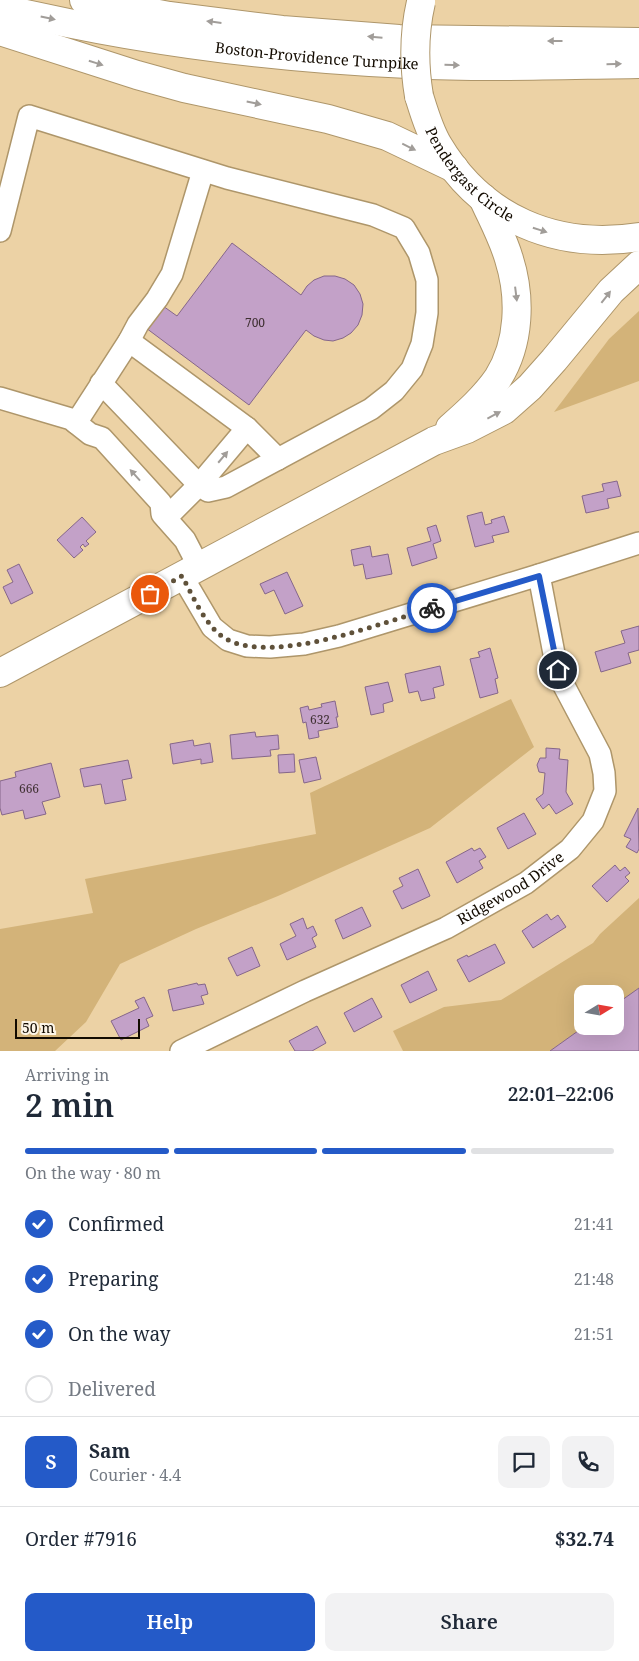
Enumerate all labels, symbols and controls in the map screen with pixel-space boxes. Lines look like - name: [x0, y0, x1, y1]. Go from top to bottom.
- one-way arrow: [40, 15, 56, 23]
- one-way arrow: [205, 18, 221, 26]
- one-way arrow: [367, 33, 383, 41]
- street label: Boston-Providence Turnpike: [214, 37, 419, 74]
- one-way arrow: [547, 37, 563, 45]
- one-way arrow: [89, 59, 104, 67]
- one-way arrow: [607, 60, 623, 68]
- one-way arrow: [444, 61, 460, 69]
- one-way arrow: [246, 99, 262, 107]
- street label: Pendergast Circle: [421, 124, 518, 226]
- one-way arrow: [402, 143, 417, 151]
- one-way arrow: [533, 226, 548, 234]
- one-way arrow: [512, 286, 520, 302]
- one-way arrow: [600, 291, 611, 304]
- house number: 700: [245, 314, 265, 331]
- one-way arrow: [487, 411, 502, 419]
- one-way arrow: [217, 450, 228, 463]
- one-way arrow: [130, 468, 141, 481]
- pin: [129, 573, 171, 615]
- icon: bag: [136, 580, 164, 608]
- courier: [407, 583, 457, 633]
- icon: bike: [418, 594, 446, 622]
- pin: [537, 649, 579, 691]
- icon: home: [544, 656, 572, 684]
- house number: 632: [310, 711, 330, 728]
- house number: 666: [19, 780, 39, 797]
- street label: Ridgewood Drive: [453, 846, 567, 929]
- north arrow: [574, 985, 624, 1035]
- map controls: [574, 985, 624, 1035]
- scale bar: [15, 1016, 140, 1039]
- text: 50 m: [22, 1018, 55, 1037]
- text: Arriving in: [25, 1064, 109, 1086]
- text: 22:01–22:06: [508, 1081, 614, 1107]
- text: 2 min: [25, 1083, 114, 1126]
- text: On the way · 80 m: [25, 1162, 161, 1184]
- icon: check: [25, 1210, 53, 1238]
- text: Confirmed: [68, 1211, 164, 1237]
- text: 21:41: [574, 1213, 614, 1235]
- icon: check: [25, 1265, 53, 1293]
- text: Preparing: [68, 1266, 158, 1292]
- text: 21:48: [574, 1268, 614, 1290]
- icon: check: [25, 1320, 53, 1348]
- text: On the way: [68, 1321, 171, 1347]
- text: 21:51: [574, 1323, 614, 1345]
- text: Delivered: [68, 1376, 156, 1402]
- button: chat: [498, 1436, 550, 1488]
- button: phone: [562, 1436, 614, 1488]
- text: Sam: [89, 1438, 130, 1464]
- text: S: [45, 1449, 57, 1475]
- text: Courier · 4.4: [89, 1464, 181, 1486]
- text: Order #7916: [25, 1526, 137, 1552]
- text: $32.74: [555, 1526, 614, 1552]
- button: Help: [25, 1593, 315, 1651]
- button: Share: [325, 1593, 614, 1651]

